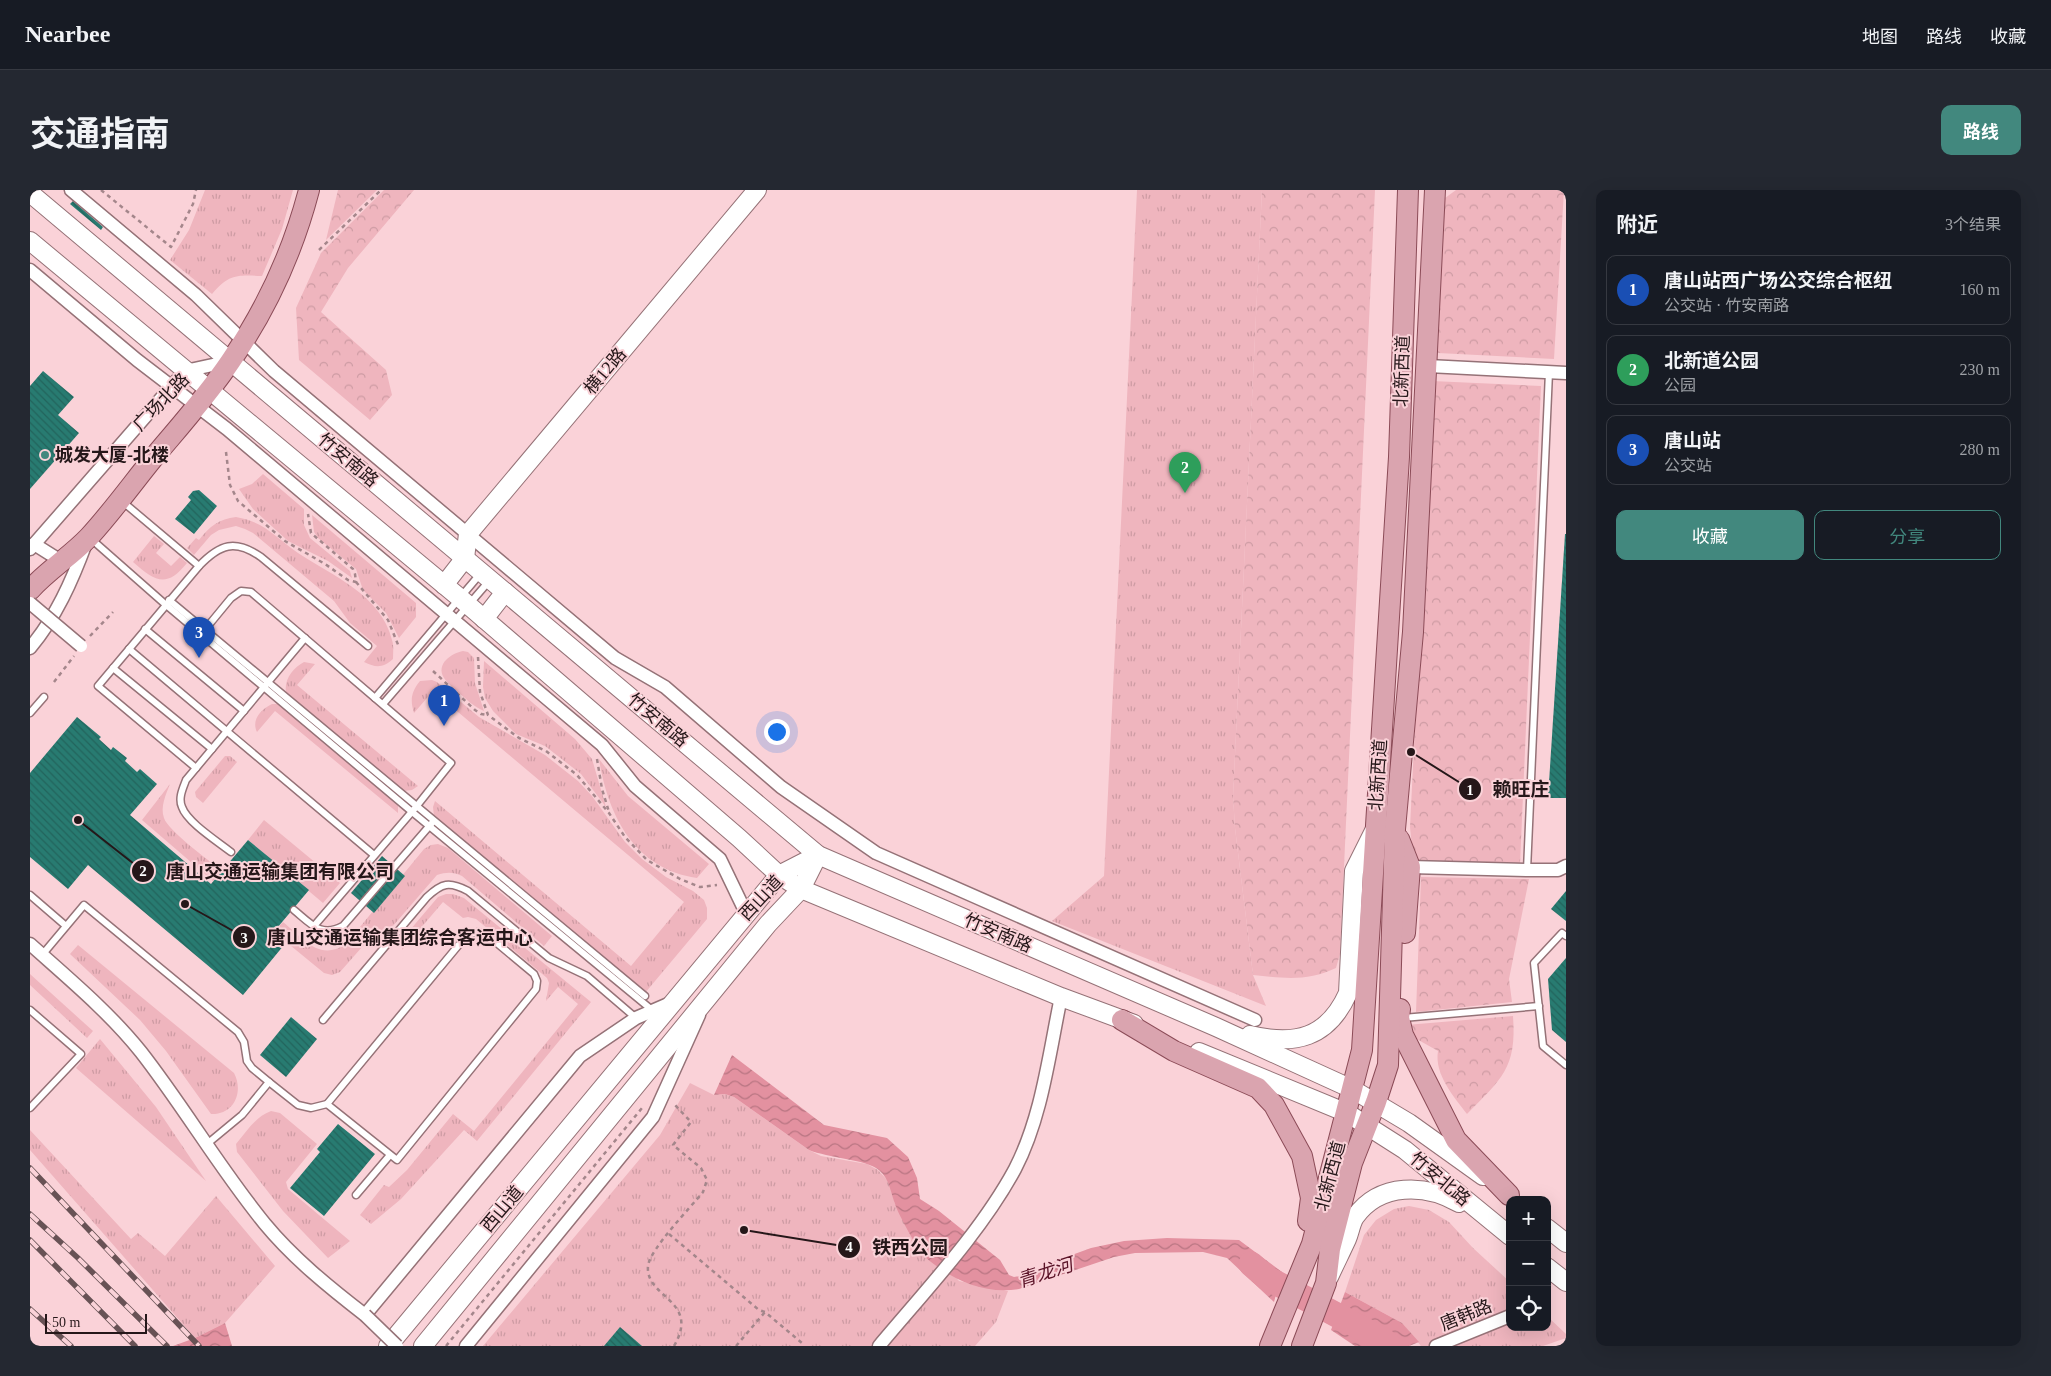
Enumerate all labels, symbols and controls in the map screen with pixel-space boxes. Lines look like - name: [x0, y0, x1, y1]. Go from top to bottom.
- text: Nearbee: [25, 21, 110, 47]
- text: 地图: [1862, 27, 1898, 47]
- text: 路线: [1926, 27, 1962, 47]
- text: 收藏: [1990, 27, 2026, 47]
- button: 路线: [1941, 105, 2021, 155]
- text: 交通指南: [30, 115, 170, 154]
- text: 附近: [1616, 213, 1658, 237]
- text: 3个结果: [1945, 216, 2001, 233]
- text: 唐山站西广场公交综合枢纽: [1664, 270, 1892, 291]
- text: 1: [1629, 281, 1637, 298]
- text: 160 m: [1960, 281, 2000, 298]
- text: 公交站 · 竹安南路: [1664, 297, 1789, 314]
- street label: 北新西道: [1391, 335, 1413, 407]
- street label: 横12路: [580, 344, 630, 398]
- text: 北新道公园: [1664, 350, 1759, 371]
- text: 2: [1629, 361, 1637, 378]
- text: 230 m: [1960, 361, 2000, 378]
- street label: 广场北路: [129, 369, 193, 435]
- text: 公园: [1664, 377, 1696, 394]
- street label: 竹安南路: [314, 429, 382, 491]
- text: 唐山站: [1664, 430, 1721, 451]
- text: 3: [1629, 441, 1637, 458]
- text: 280 m: [1960, 441, 2000, 458]
- place label: 城发大厦-北楼: [55, 445, 169, 465]
- marker: 城发大厦-北楼: [39, 449, 51, 461]
- pin: 2: [1169, 452, 1201, 493]
- text: 公交站: [1664, 457, 1712, 474]
- button: 收藏: [1616, 510, 1804, 560]
- button: 分享: [1814, 510, 2001, 560]
- pin: 3: [183, 617, 215, 658]
- pin: 1: [428, 685, 460, 726]
- street label: 竹安南路: [624, 689, 692, 751]
- your location: [764, 719, 790, 745]
- street label: 北新西道: [1366, 738, 1390, 812]
- callout: 赖旺庄: [1457, 772, 1559, 806]
- text: 赖旺庄: [1492, 779, 1550, 800]
- text: 1: [1466, 782, 1474, 798]
- callout: 唐山交通运输集团有限公司: [131, 854, 404, 888]
- text: 唐山交通运输集团有限公司: [166, 861, 394, 882]
- text: 2: [139, 863, 147, 879]
- street label: 西山道: [735, 871, 787, 925]
- street label: 竹安南路: [961, 910, 1035, 956]
- callout: 唐山交通运输集团综合客运中心: [232, 920, 543, 954]
- text: 唐山交通运输集团综合客运中心: [267, 927, 533, 948]
- text: 3: [240, 930, 248, 946]
- street label: 北新西道: [1311, 1139, 1349, 1213]
- street label: 竹安北路: [1406, 1148, 1474, 1210]
- street label: 西山道: [477, 1182, 527, 1236]
- map controls: [1506, 1196, 1551, 1331]
- button: +: [1506, 1196, 1551, 1241]
- callout: 铁西公园: [837, 1230, 958, 1264]
- text: 铁西公园: [872, 1237, 948, 1258]
- text: 4: [845, 1239, 853, 1255]
- button: −: [1506, 1241, 1551, 1286]
- water label: 青龙河: [1015, 1252, 1079, 1291]
- button: locate: [1506, 1286, 1551, 1331]
- street label: 唐韩路: [1437, 1296, 1495, 1334]
- scale bar: [45, 1311, 148, 1334]
- text: 50 m: [52, 1315, 80, 1330]

